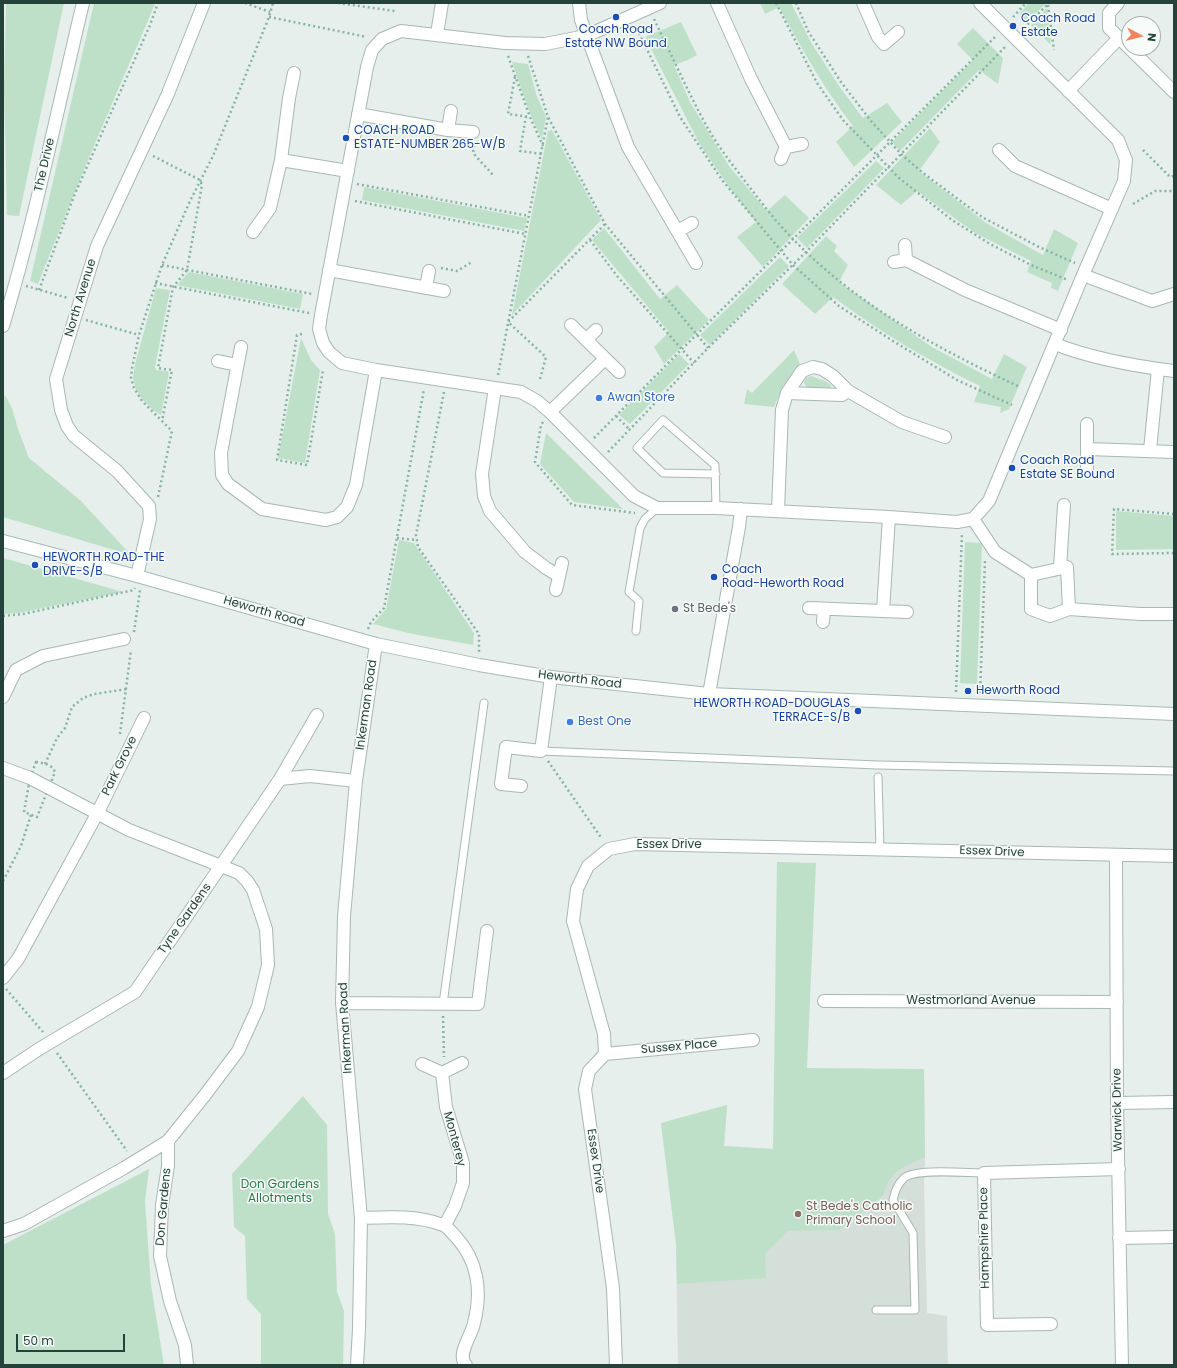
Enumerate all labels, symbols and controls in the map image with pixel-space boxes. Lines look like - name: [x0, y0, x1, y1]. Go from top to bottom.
- marker: Coach Road Estate NW Bound: [611, 12, 621, 22]
- place label: Coach Road Estate: [1021, 12, 1095, 40]
- north arrow: [1121, 16, 1161, 56]
- marker: Coach Road Estate: [1008, 21, 1018, 31]
- place label: Coach Road Estate NW Bound: [565, 23, 667, 51]
- text: N: [1143, 32, 1160, 42]
- place label: COACH ROAD ESTATE-NUMBER 265-W/B: [354, 124, 505, 152]
- marker: COACH ROAD ESTATE-NUMBER 265-W/B: [341, 133, 351, 143]
- street label: The Drive: [32, 137, 58, 193]
- street label: North Avenue: [62, 257, 100, 339]
- place label: Awan Store: [607, 391, 675, 405]
- marker: Awan Store: [594, 393, 604, 403]
- place label: Coach Road Estate SE Bound: [1020, 454, 1115, 482]
- marker: Coach Road Estate SE Bound: [1007, 463, 1017, 473]
- place label: HEWORTH ROAD-THE DRIVE-S/B: [43, 551, 165, 579]
- marker: HEWORTH ROAD-THE DRIVE-S/B: [30, 560, 40, 570]
- place label: Coach Road-Heworth Road: [722, 563, 844, 591]
- marker: Coach Road-Heworth Road: [709, 572, 719, 582]
- street label: Heworth Road: [222, 593, 306, 631]
- place label: St Bede's: [683, 602, 736, 616]
- marker: St Bede's: [670, 604, 680, 614]
- street label: Inkerman Road: [354, 659, 380, 751]
- street label: Heworth Road: [537, 668, 623, 692]
- place label: Heworth Road: [976, 684, 1060, 698]
- marker: Heworth Road: [963, 686, 973, 696]
- place label: HEWORTH ROAD-DOUGLAS TERRACE-S/B: [694, 697, 850, 725]
- marker: HEWORTH ROAD-DOUGLAS TERRACE-S/B: [853, 706, 863, 716]
- place label: Best One: [578, 715, 631, 729]
- marker: Best One: [565, 717, 575, 727]
- street label: Park Grove: [99, 734, 141, 798]
- street label: Essex Drive: [636, 838, 702, 852]
- street label: Essex Drive: [959, 844, 1025, 860]
- street label: Tyne Gardens: [155, 881, 215, 957]
- street label: Inkerman Road: [336, 982, 356, 1074]
- street label: Westmorland Avenue: [906, 994, 1036, 1008]
- street label: Sussex Place: [640, 1036, 718, 1058]
- street label: Warwick Drive: [1110, 1068, 1126, 1152]
- street label: Monterey: [440, 1110, 468, 1168]
- street label: Essex Drive: [583, 1128, 607, 1194]
- street label: Don Gardens: [153, 1167, 175, 1247]
- park label: Don Gardens Allotments: [241, 1178, 319, 1206]
- street label: Hampshire Place: [977, 1187, 993, 1289]
- place label: St Bede's Catholic Primary School: [806, 1200, 913, 1228]
- marker: St Bede's Catholic Primary School: [793, 1209, 803, 1219]
- scale bar: [18, 1326, 127, 1352]
- text: 50 m: [23, 1332, 54, 1349]

